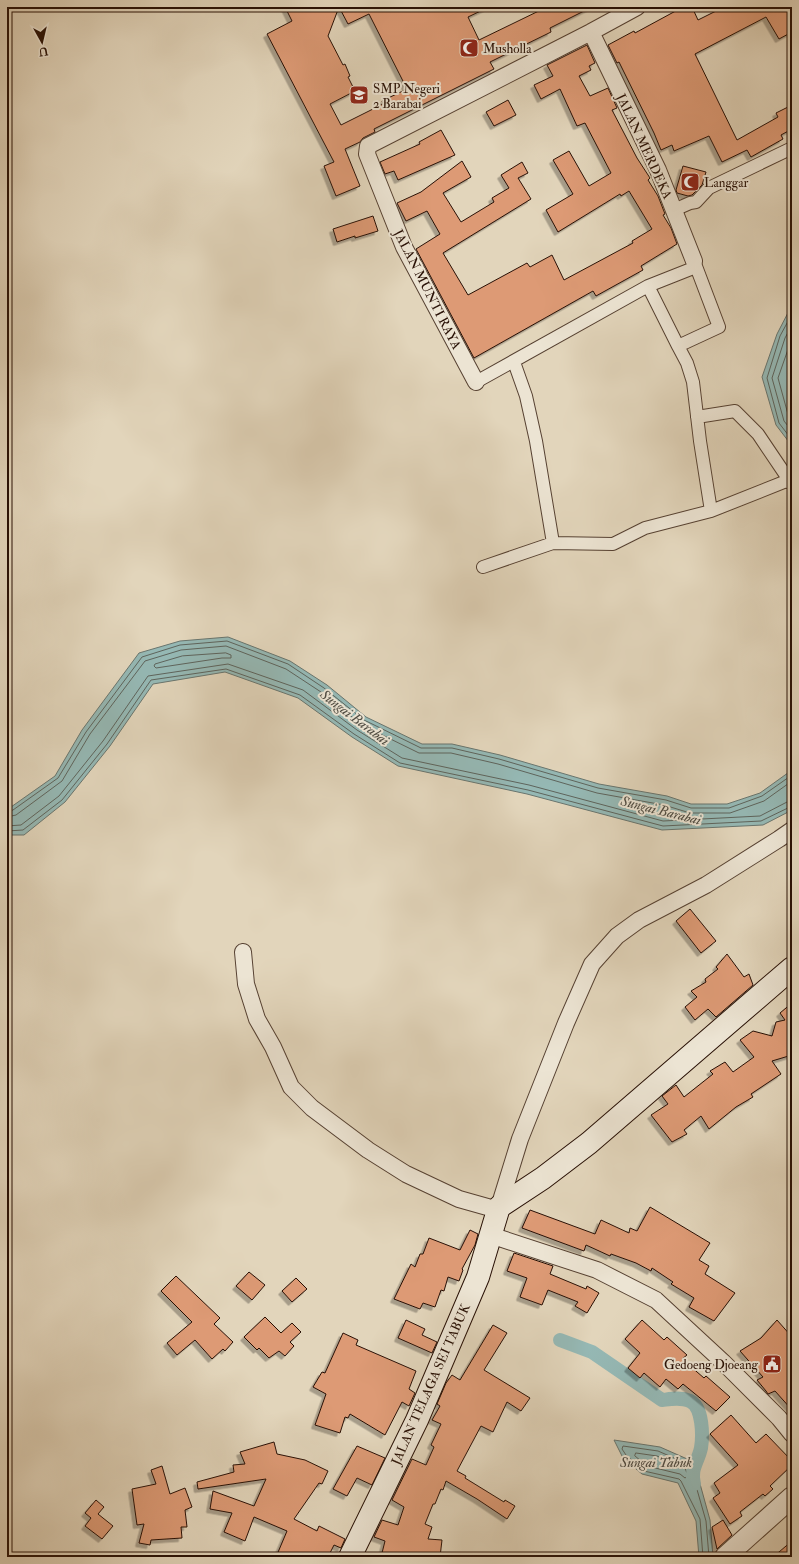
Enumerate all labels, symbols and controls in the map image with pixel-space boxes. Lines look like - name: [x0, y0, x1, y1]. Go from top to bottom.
- north arrow: [22, 22, 62, 62]
- mosque icon: Musholla: [458, 37, 480, 59]
- place label: Musholla: [483, 41, 532, 57]
- text: U: [37, 44, 49, 59]
- place label: SMP Negeri 2 Barabai: [373, 81, 441, 112]
- school or university icon: SMP Negeri 2 Barabai: [348, 84, 370, 106]
- street label: JALAN MERDEKA: [612, 90, 676, 202]
- mosque icon: Langgar: [679, 171, 701, 193]
- place label: Langgar: [704, 175, 749, 191]
- street label: JALAN MUNTI RAYA: [389, 226, 465, 353]
- water label: Sungai Barabai: [316, 685, 393, 749]
- water label: Sungai Barabai: [618, 792, 703, 829]
- street label: JALAN TELAGA SEI TABUK: [388, 1300, 474, 1468]
- public building icon: Gedoeng Djoeang: [761, 1353, 783, 1375]
- place label: Gedoeng Djoeang: [664, 1357, 759, 1373]
- water label: Sungai Tabuk: [619, 1454, 692, 1471]

